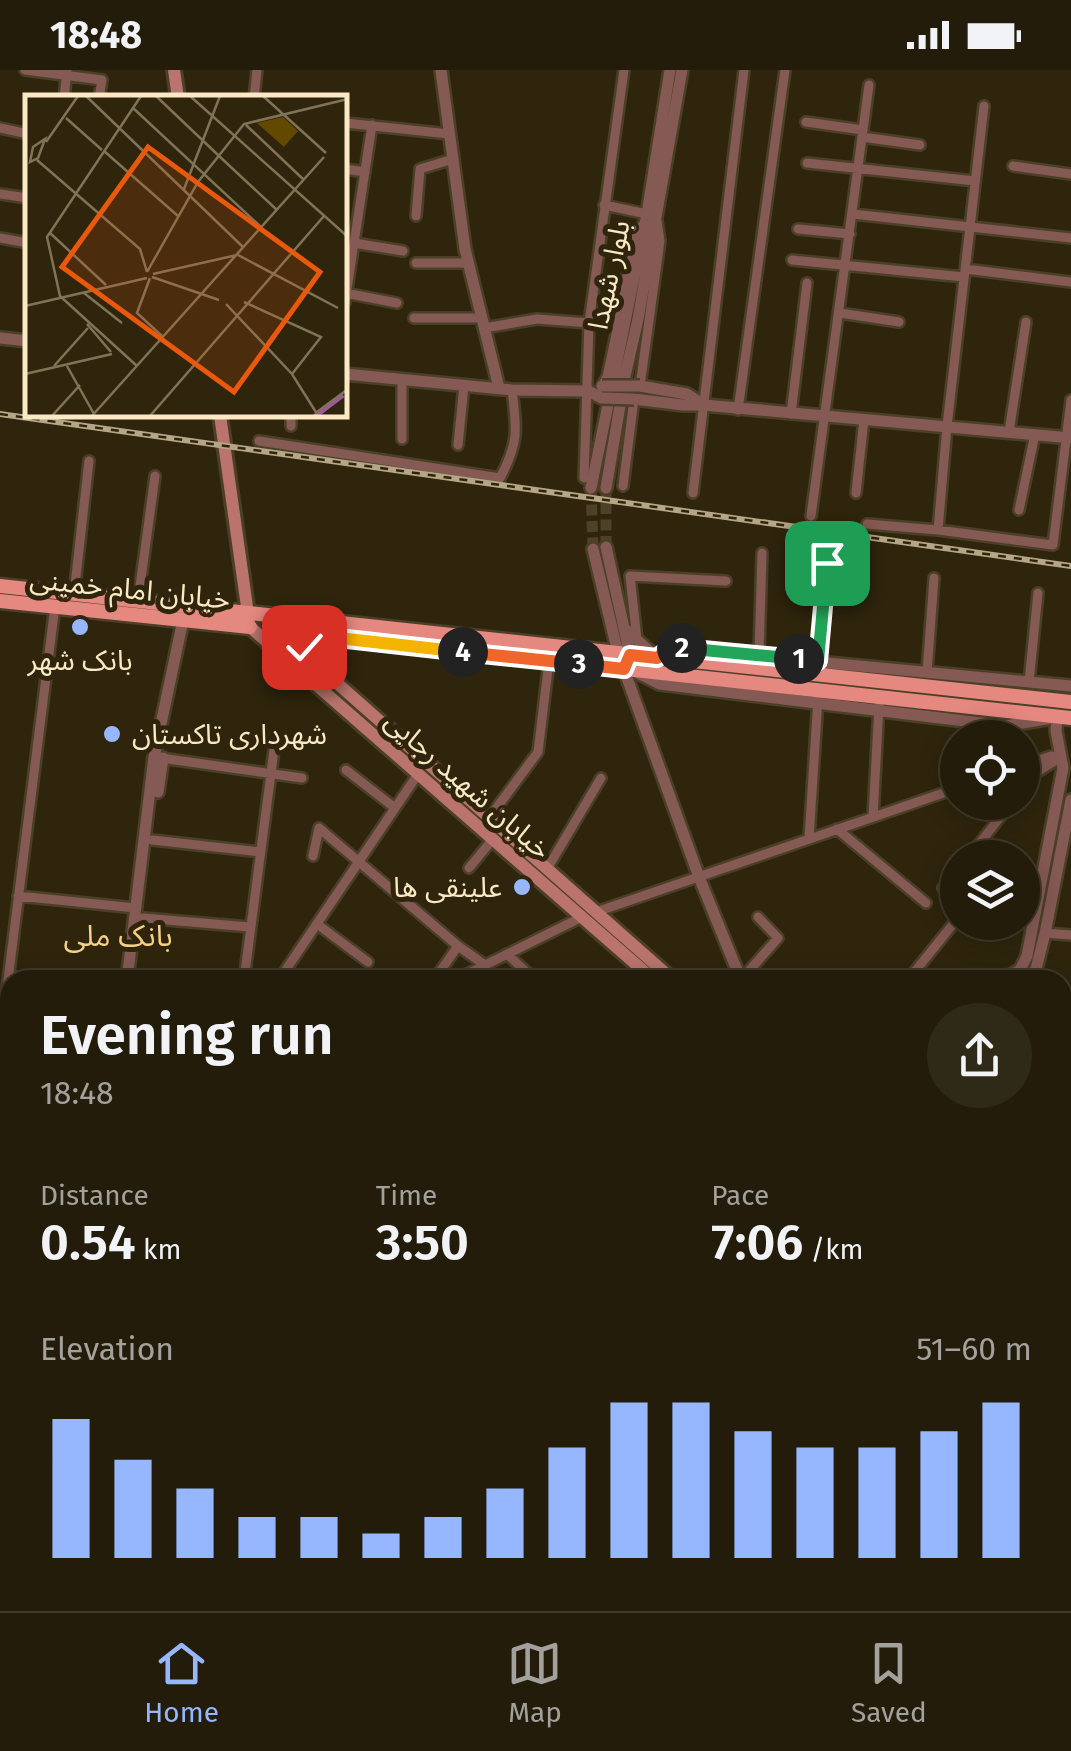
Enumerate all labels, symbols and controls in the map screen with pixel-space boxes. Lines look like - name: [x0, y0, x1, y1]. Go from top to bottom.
- text: 18:48: [50, 12, 142, 58]
- inset map: [25, 95, 348, 418]
- street label: بلوار شهدا: [581, 217, 637, 333]
- pin: [785, 521, 870, 606]
- icon: arrive: [800, 536, 855, 591]
- street label: خیابان امام خمینی: [28, 562, 232, 620]
- pin: [262, 605, 347, 690]
- marker: بانک شهر: [69, 616, 91, 638]
- icon: check: [277, 620, 332, 675]
- pin: 2: [657, 623, 707, 673]
- pin: 4: [438, 627, 488, 677]
- text: 2: [675, 631, 689, 664]
- pin: 1: [774, 634, 824, 684]
- text: 4: [455, 635, 471, 668]
- pin: 3: [554, 639, 604, 689]
- text: 1: [793, 642, 806, 675]
- place label: بانک شهر: [26, 644, 133, 677]
- text: 3: [572, 647, 586, 680]
- street label: خیابان شهید رجایی: [378, 704, 558, 866]
- place label: شهرداری تاکستان: [132, 718, 327, 751]
- map controls: [940, 720, 1040, 940]
- button: locate: [940, 720, 1040, 820]
- marker: شهرداری تاکستان: [101, 723, 123, 745]
- button: layers: [940, 840, 1040, 940]
- place label: علینقی ها: [393, 871, 502, 904]
- marker: علینقی ها: [511, 876, 533, 898]
- district label: بانک ملی: [64, 918, 172, 954]
- text: Evening run: [40, 1003, 334, 1069]
- button: share: [927, 1003, 1032, 1108]
- text: 18:48: [40, 1074, 114, 1112]
- text: Distance: [40, 1179, 149, 1212]
- text: Time: [376, 1179, 437, 1212]
- text: Pace: [711, 1179, 769, 1212]
- text: 0.54: [40, 1212, 136, 1272]
- text: 3:50: [376, 1212, 469, 1272]
- text: 7:06: [711, 1212, 803, 1272]
- text: km: [136, 1233, 181, 1266]
- text: /km: [803, 1233, 864, 1266]
- text: Elevation: [40, 1330, 174, 1368]
- text: 51–60 m: [916, 1330, 1032, 1368]
- tab: Home: [144, 1636, 219, 1729]
- tab: Map: [507, 1636, 562, 1729]
- tab: Saved: [851, 1636, 927, 1729]

